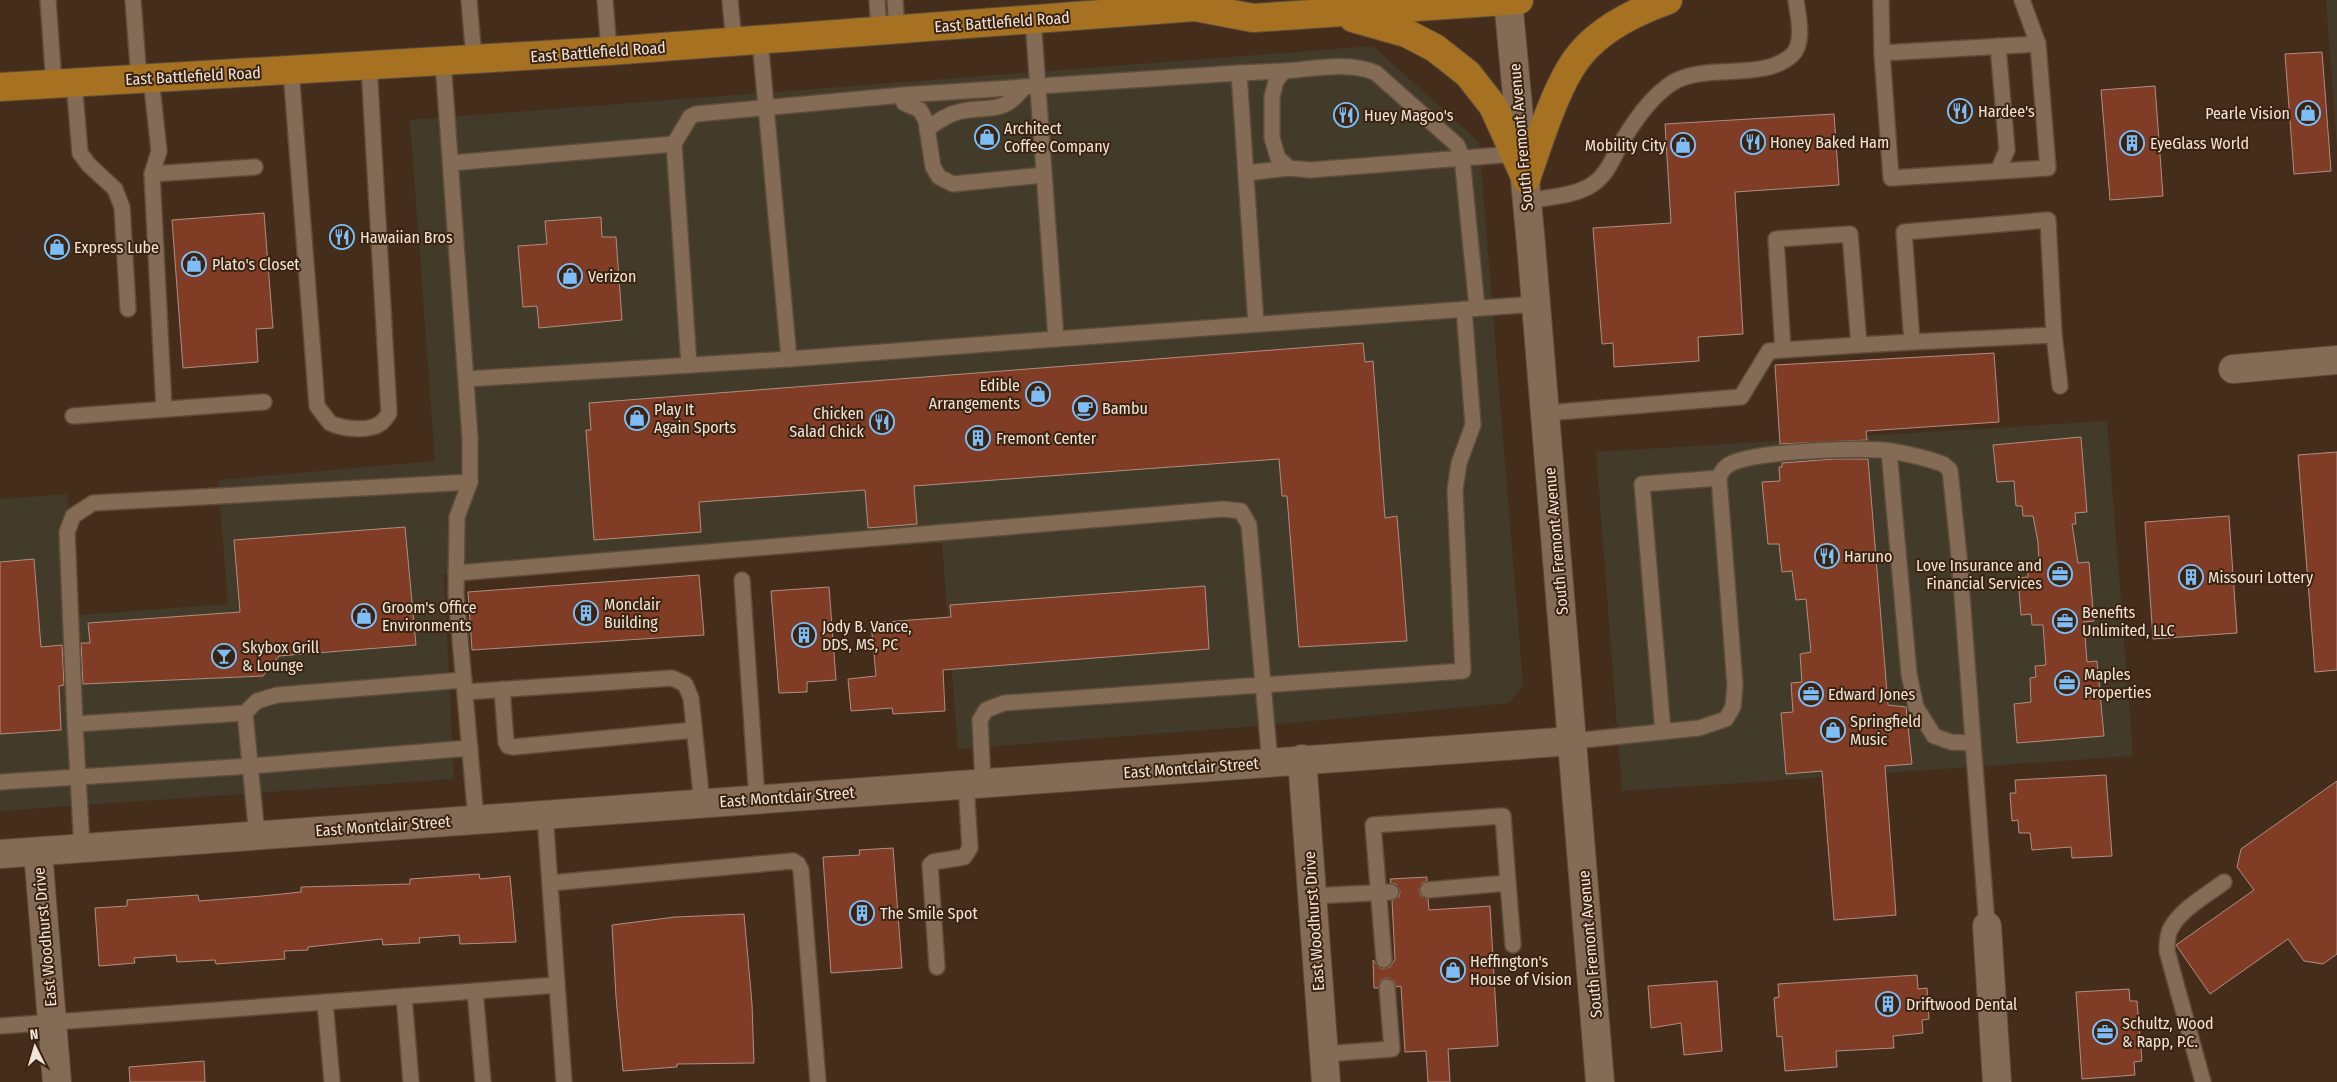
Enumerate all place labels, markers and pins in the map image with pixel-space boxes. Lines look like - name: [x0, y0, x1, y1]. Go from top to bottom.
- restaurant icon: Hardee's: [1947, 98, 1973, 124]
- shop icon: Pearle Vision: [2295, 100, 2321, 126]
- restaurant icon: Huey Magoo's: [1333, 102, 1359, 128]
- place label: Hardee's: [1978, 102, 2035, 121]
- place label: Pearle Vision: [2205, 104, 2290, 123]
- place label: Huey Magoo's: [1364, 106, 1454, 125]
- place label: Architect Coffee Company: [1004, 119, 1110, 156]
- shop icon: Architect Coffee Company: [974, 124, 1000, 150]
- restaurant icon: Honey Baked Ham: [1740, 129, 1766, 155]
- building icon: EyeGlass World: [2119, 130, 2145, 156]
- shop icon: Mobility City: [1670, 132, 1696, 158]
- place label: Honey Baked Ham: [1770, 133, 1889, 152]
- place label: EyeGlass World: [2150, 134, 2249, 153]
- place label: Mobility City: [1585, 136, 1667, 155]
- restaurant icon: Hawaiian Bros: [329, 224, 355, 250]
- place label: Hawaiian Bros: [360, 228, 453, 247]
- shop icon: Express Lube: [44, 234, 70, 260]
- place label: Express Lube: [74, 238, 159, 257]
- shop icon: Plato's Closet: [181, 251, 207, 277]
- place label: Plato's Closet: [212, 255, 300, 274]
- shop icon: Verizon: [557, 263, 583, 289]
- place label: Verizon: [588, 267, 636, 286]
- place label: Edible Arrangements: [929, 376, 1020, 413]
- shop icon: Edible Arrangements: [1025, 381, 1051, 407]
- cafe icon: Bambu: [1072, 395, 1098, 421]
- place label: Bambu: [1102, 399, 1148, 418]
- place label: Play It Again Sports: [654, 400, 736, 437]
- place label: Chicken Salad Chick: [789, 404, 865, 441]
- shop icon: Play It Again Sports: [624, 405, 650, 431]
- restaurant icon: Chicken Salad Chick: [869, 409, 895, 435]
- building icon: Fremont Center: [965, 425, 991, 451]
- place label: Fremont Center: [996, 429, 1097, 448]
- restaurant icon: Haruno: [1814, 543, 1840, 569]
- place label: Haruno: [1844, 547, 1892, 566]
- place label: Love Insurance and Financial Services: [1916, 556, 2042, 593]
- office icon: Love Insurance and Financial Services: [2047, 561, 2073, 587]
- building icon: Missouri Lottery: [2178, 564, 2204, 590]
- place label: Missouri Lottery: [2208, 568, 2314, 587]
- place label: Monclair Building: [604, 595, 661, 632]
- place label: Groom's Office Environments: [382, 598, 477, 635]
- building icon: Monclair Building: [573, 600, 599, 626]
- shop icon: Groom's Office Environments: [351, 603, 377, 629]
- place label: Benefits Unlimited, LLC: [2082, 603, 2175, 640]
- office icon: Benefits Unlimited, LLC: [2052, 608, 2078, 634]
- place label: Jody B. Vance, DDS, MS, PC: [822, 617, 912, 654]
- building icon: Jody B. Vance, DDS, MS, PC: [791, 622, 817, 648]
- place label: Skybox Grill & Lounge: [242, 638, 319, 675]
- bar icon: Skybox Grill & Lounge: [211, 643, 237, 669]
- place label: Maples Properties: [2084, 665, 2152, 702]
- office icon: Maples Properties: [2054, 670, 2080, 696]
- office icon: Edward Jones: [1798, 681, 1824, 707]
- place label: Edward Jones: [1828, 685, 1915, 704]
- place label: Springfield Music: [1850, 712, 1921, 749]
- shop icon: Springfield Music: [1820, 717, 1846, 743]
- building icon: The Smile Spot: [849, 900, 875, 926]
- place label: The Smile Spot: [880, 904, 978, 923]
- place label: Heffington's House of Vision: [1470, 952, 1572, 989]
- shop icon: Heffington's House of Vision: [1440, 957, 1466, 983]
- building icon: Driftwood Dental: [1875, 991, 1901, 1017]
- place label: Driftwood Dental: [1906, 995, 2017, 1014]
- place label: Schultz, Wood & Rapp, P.C.: [2122, 1014, 2214, 1051]
- office icon: Schultz, Wood & Rapp, P.C.: [2092, 1019, 2118, 1045]

